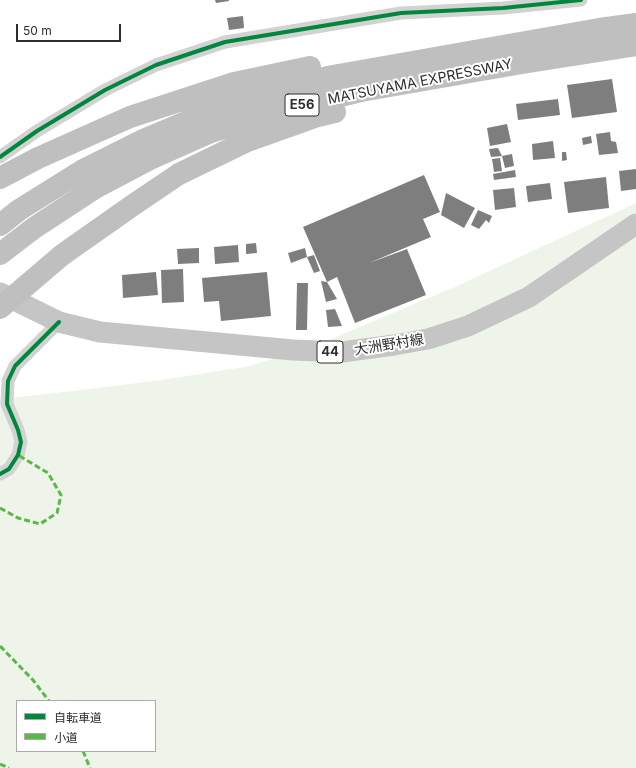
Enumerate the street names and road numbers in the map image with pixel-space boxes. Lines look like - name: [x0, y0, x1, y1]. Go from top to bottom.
- street label: MATSUYAMA EXPRESSWAY: [326, 56, 514, 108]
- road number: E56: [285, 94, 319, 116]
- street label: 大洲野村線: [353, 331, 425, 359]
- road number: 44: [317, 341, 343, 363]

